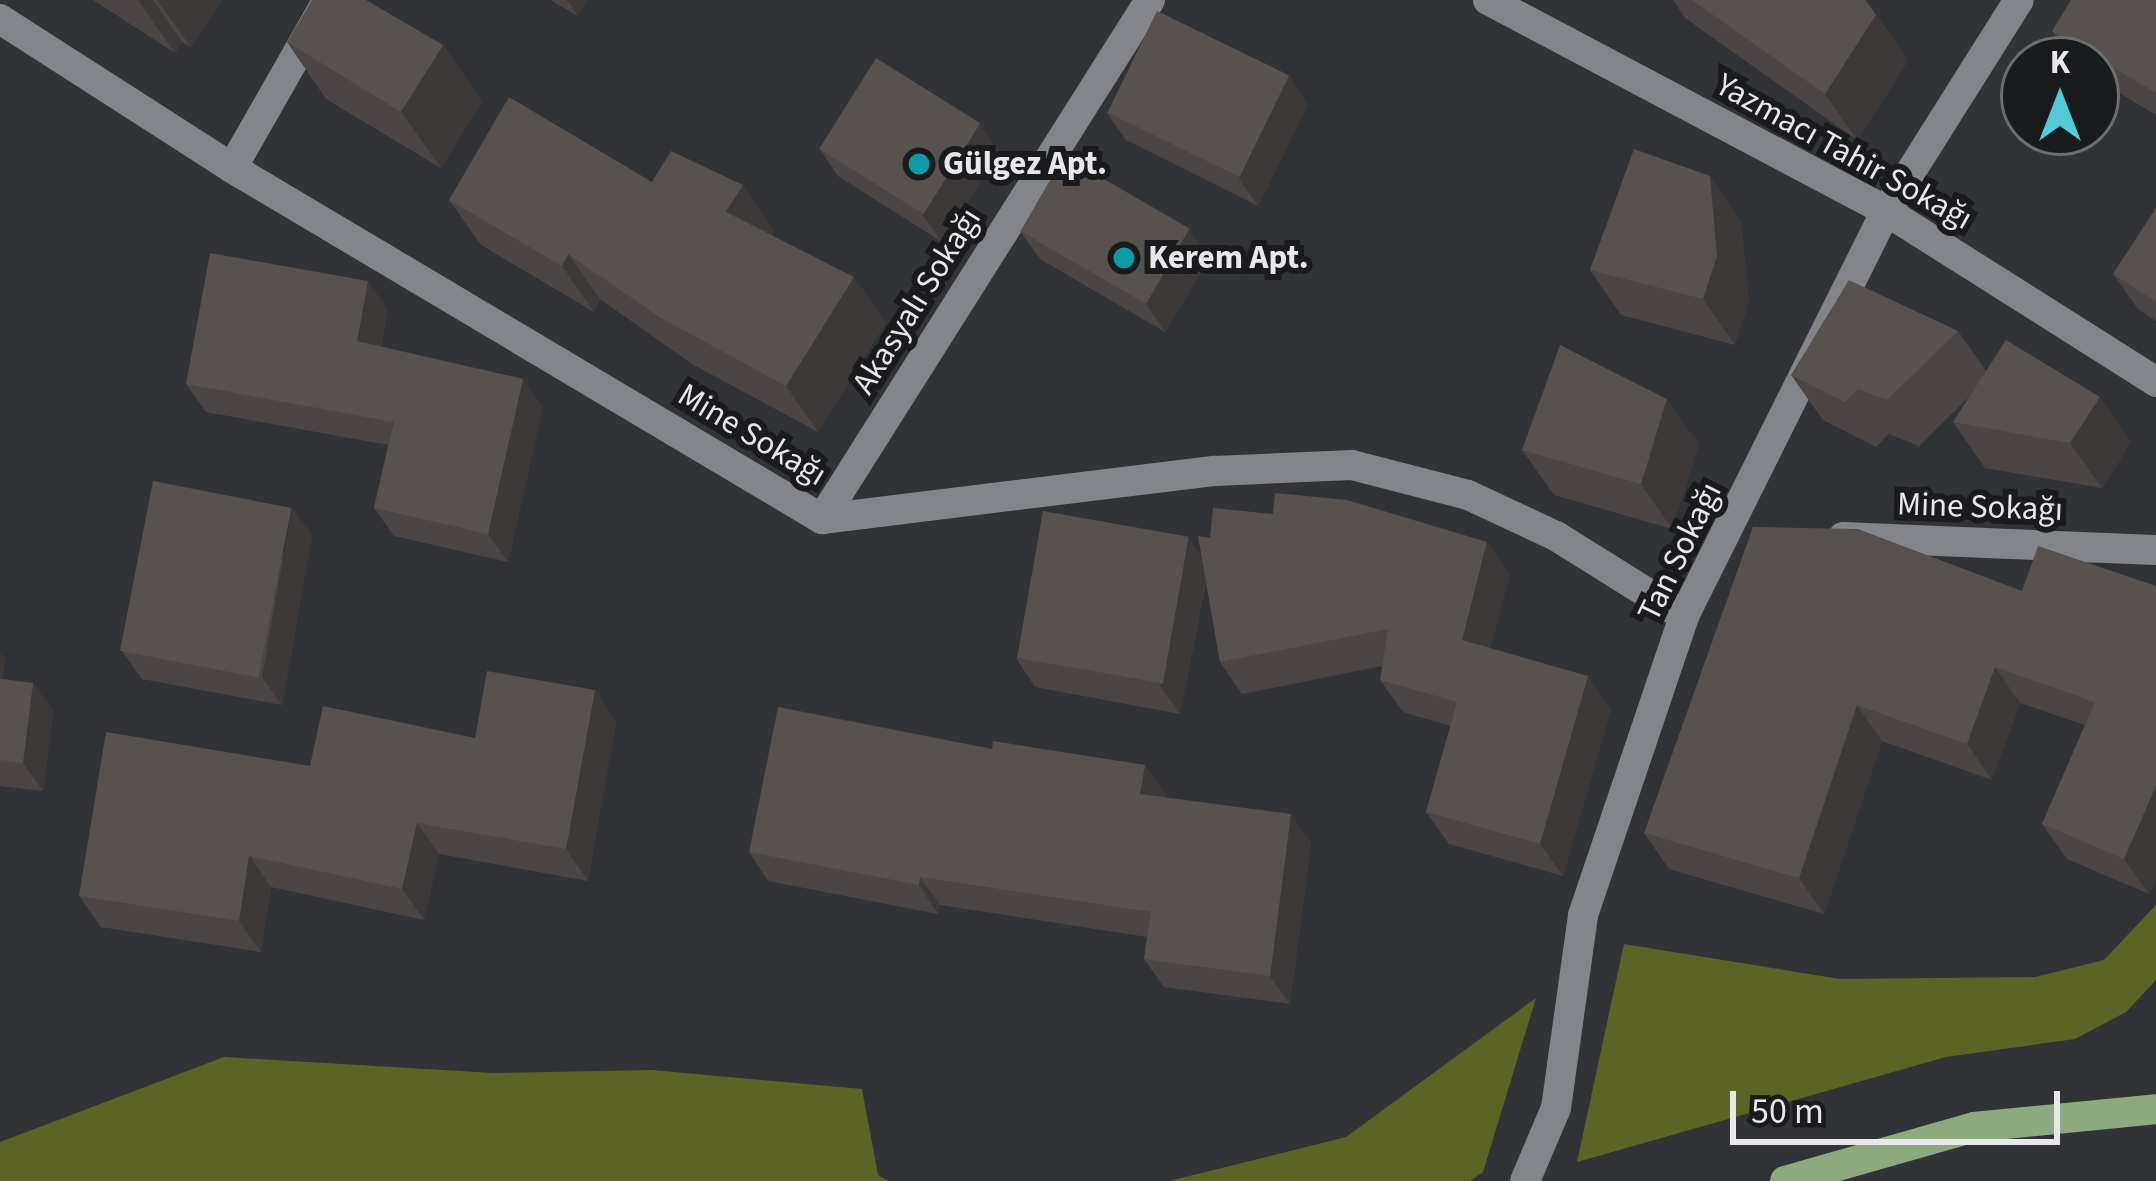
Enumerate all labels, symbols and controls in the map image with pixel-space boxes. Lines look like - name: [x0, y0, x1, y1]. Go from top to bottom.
- north arrow: [2000, 36, 2120, 156]
- text: K: [2050, 39, 2070, 86]
- street label: Yazmacı Tahir Sokağı: [1709, 65, 1979, 239]
- place label: Gülgez Apt.: [943, 144, 1107, 184]
- marker: Gülgez Apt.: [906, 151, 932, 177]
- street label: Akasyalı Sokağı: [844, 201, 990, 401]
- place label: Kerem Apt.: [1148, 238, 1309, 278]
- marker: Kerem Apt.: [1111, 245, 1137, 271]
- street label: Mine Sokağı: [671, 375, 833, 495]
- street label: Tan Sokağı: [1629, 476, 1731, 628]
- street label: Mine Sokağı: [1896, 484, 2064, 530]
- scale bar: [1736, 1067, 2066, 1141]
- text: 50 m: [1751, 1086, 1824, 1137]

